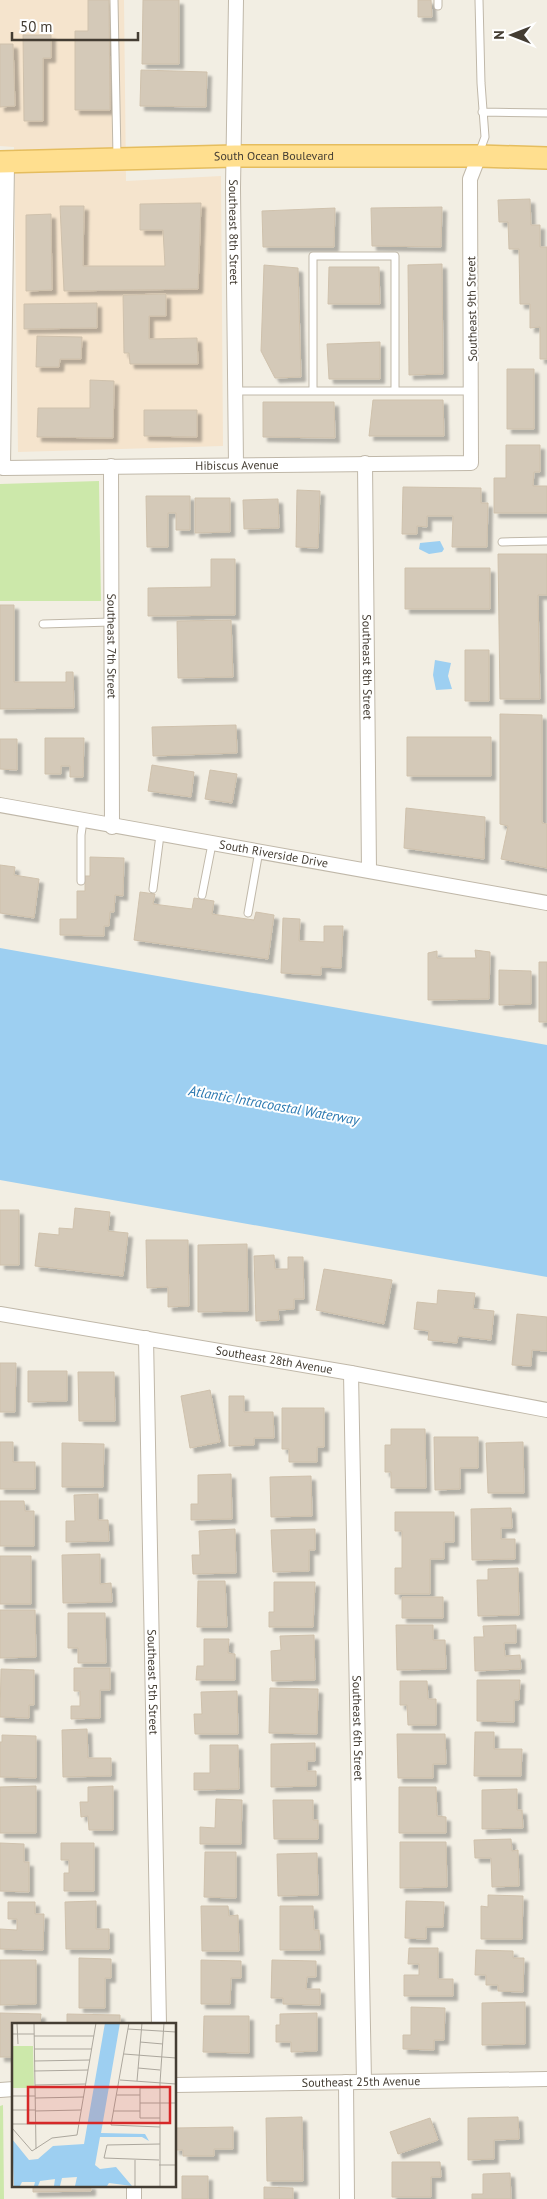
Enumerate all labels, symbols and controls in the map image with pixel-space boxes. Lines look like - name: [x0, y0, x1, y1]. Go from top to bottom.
- scale bar: [12, 10, 139, 42]
- north arrow: [487, 10, 537, 60]
- text: 50 m: [20, 17, 53, 36]
- text: N: [490, 30, 508, 40]
- street label: South Ocean Boulevard: [214, 148, 334, 164]
- street label: Southeast 8th Street: [226, 179, 242, 285]
- street label: Southeast 9th Street: [463, 256, 480, 362]
- street label: Hibiscus Avenue: [195, 457, 279, 473]
- street label: Southeast 7th Street: [104, 593, 120, 699]
- street label: Southeast 8th Street: [359, 614, 376, 720]
- street label: South Riverside Drive: [218, 836, 329, 871]
- water label: Atlantic Intracoastal Waterway: [186, 1081, 362, 1129]
- street label: Southeast 28th Avenue: [215, 1342, 334, 1377]
- street label: Southeast 5th Street: [145, 1629, 162, 1735]
- street label: Southeast 6th Street: [350, 1675, 366, 1781]
- inset map: [12, 2023, 176, 2186]
- street label: Southeast 25th Avenue: [302, 2073, 420, 2090]

